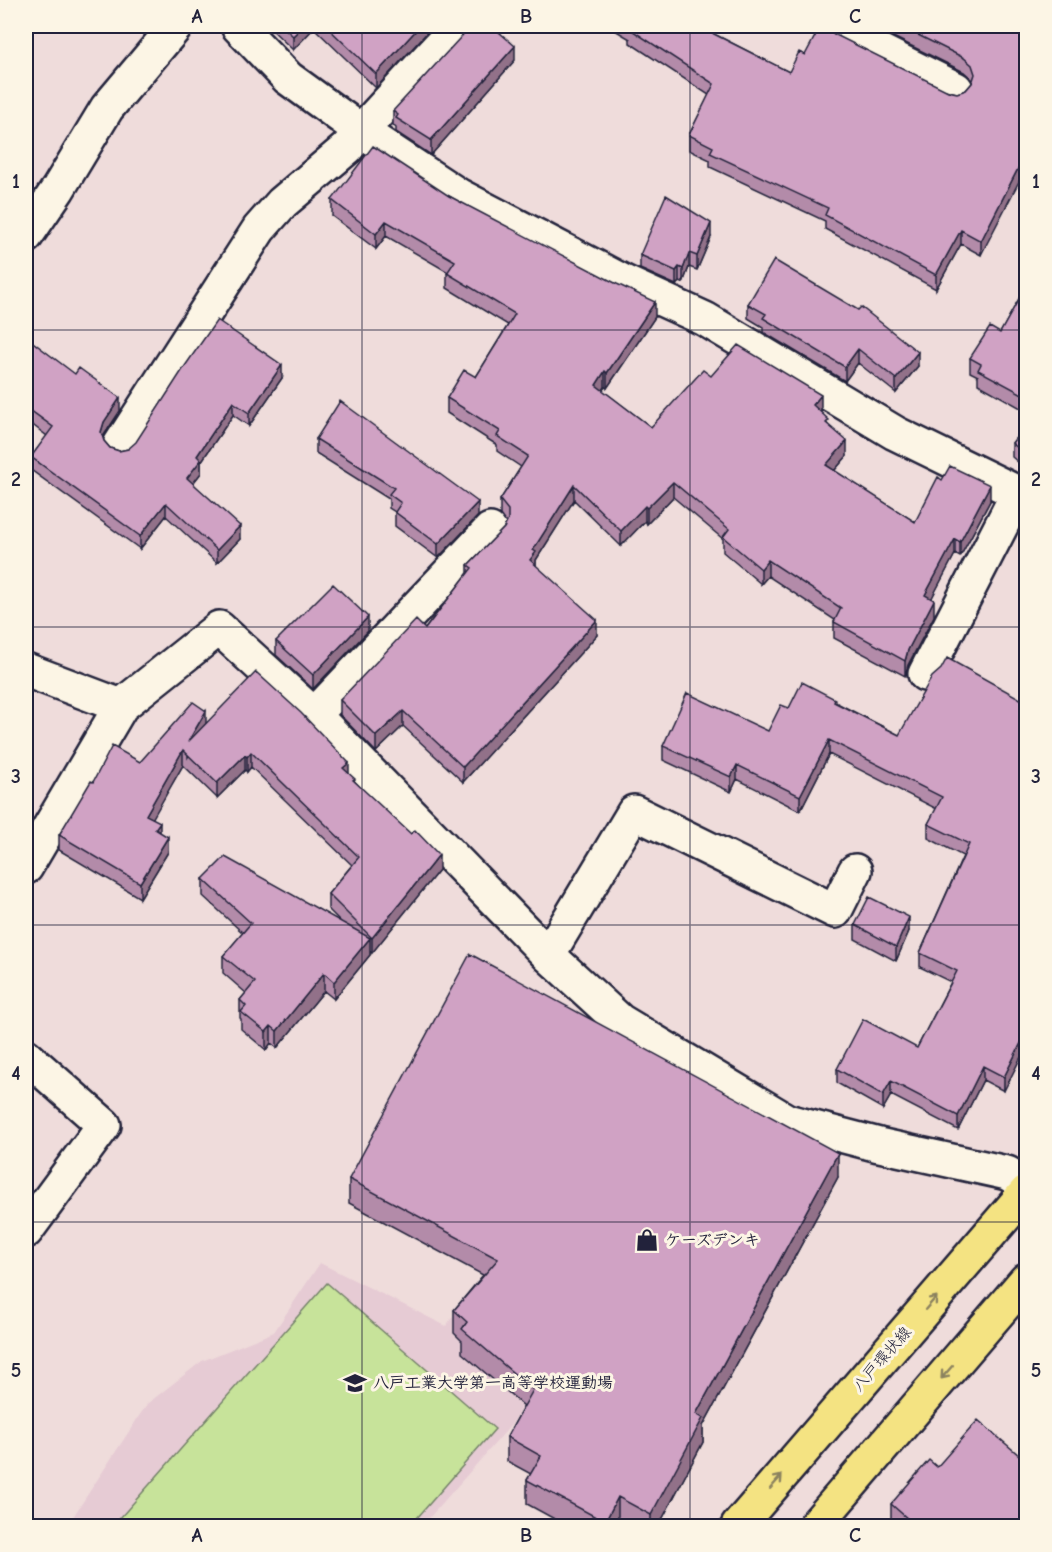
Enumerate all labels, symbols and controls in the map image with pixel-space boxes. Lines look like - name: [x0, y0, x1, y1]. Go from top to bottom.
- text: A: [191, 5, 203, 28]
- text: B: [520, 5, 532, 28]
- text: C: [849, 5, 861, 28]
- text: 1: [12, 170, 20, 193]
- text: 1: [1032, 170, 1040, 193]
- text: 2: [11, 468, 21, 491]
- text: 2: [1031, 468, 1041, 491]
- text: 3: [11, 765, 21, 788]
- text: 3: [1031, 765, 1041, 788]
- text: 4: [11, 1062, 21, 1085]
- text: 4: [1031, 1062, 1041, 1085]
- shop icon: ケーズデンキ: [634, 1227, 660, 1253]
- place label: ケーズデンキ: [665, 1231, 760, 1249]
- one-way arrow: [924, 1296, 938, 1311]
- street label: 八戸環状線: [849, 1323, 915, 1395]
- text: 5: [11, 1359, 21, 1382]
- text: 5: [1031, 1359, 1041, 1382]
- one-way arrow: [940, 1364, 954, 1379]
- school or university icon: 八戸工業大学第一高等学校運動場: [342, 1370, 368, 1396]
- place label: 八戸工業大学第一高等学校運動場: [373, 1374, 613, 1392]
- one-way arrow: [770, 1474, 783, 1490]
- text: A: [191, 1524, 203, 1547]
- text: B: [520, 1524, 532, 1547]
- text: C: [849, 1524, 861, 1547]

